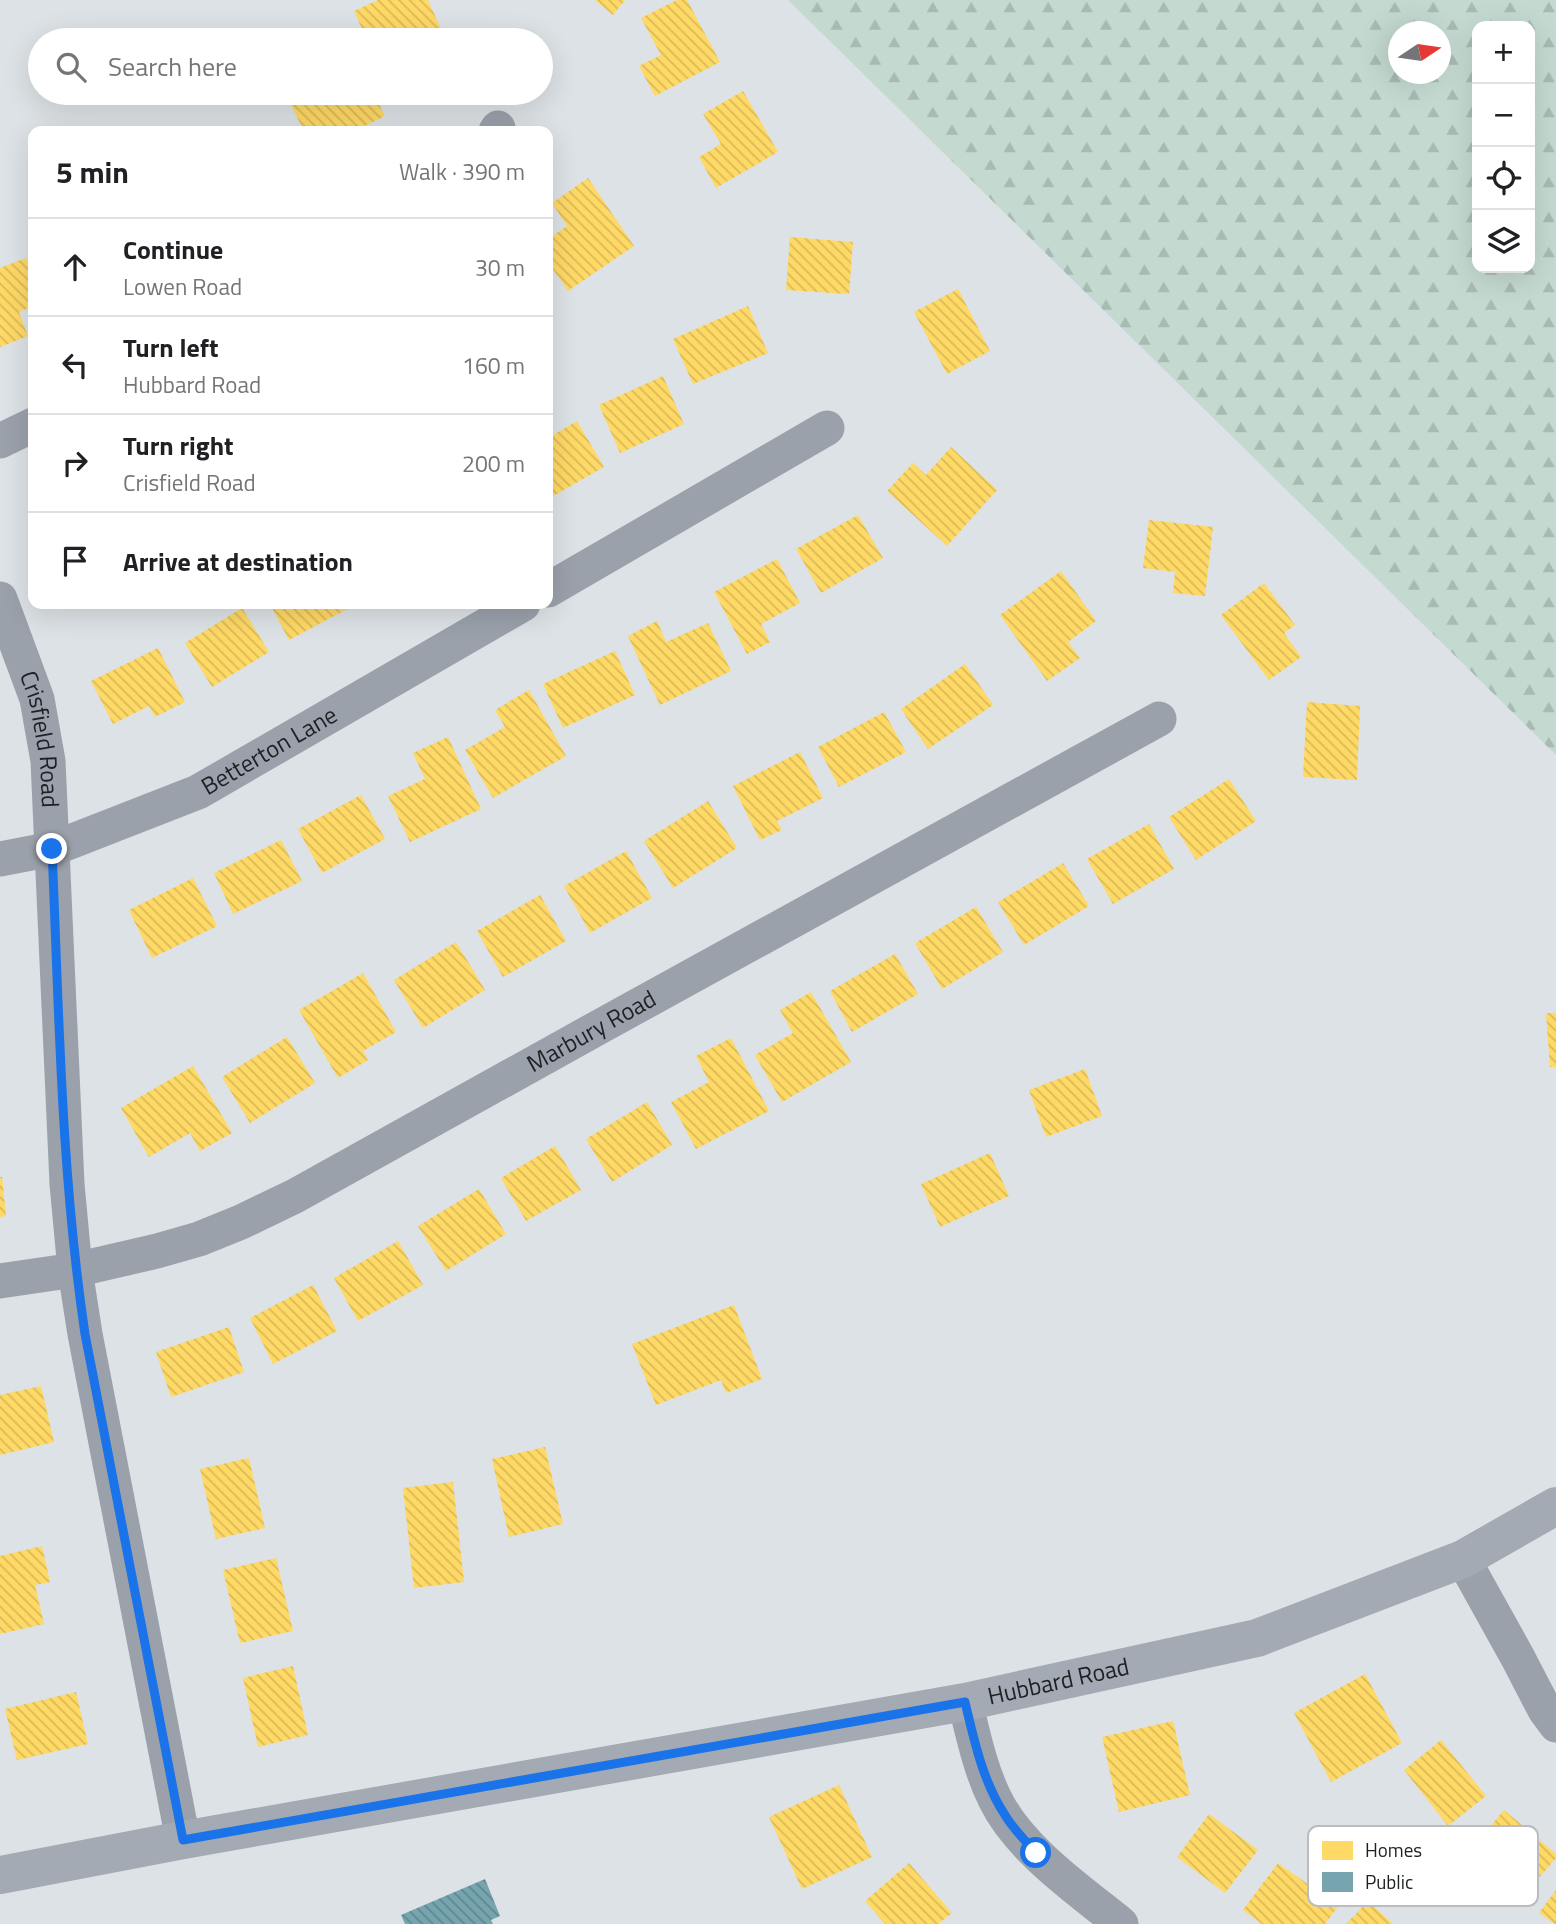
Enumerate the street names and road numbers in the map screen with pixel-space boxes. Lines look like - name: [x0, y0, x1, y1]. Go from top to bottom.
- street label: Crisfield Road: [11, 665, 69, 808]
- street label: Betterton Lane: [194, 696, 344, 804]
- street label: Marbury Road: [520, 980, 662, 1081]
- street label: Hubbard Road: [984, 1648, 1132, 1714]

